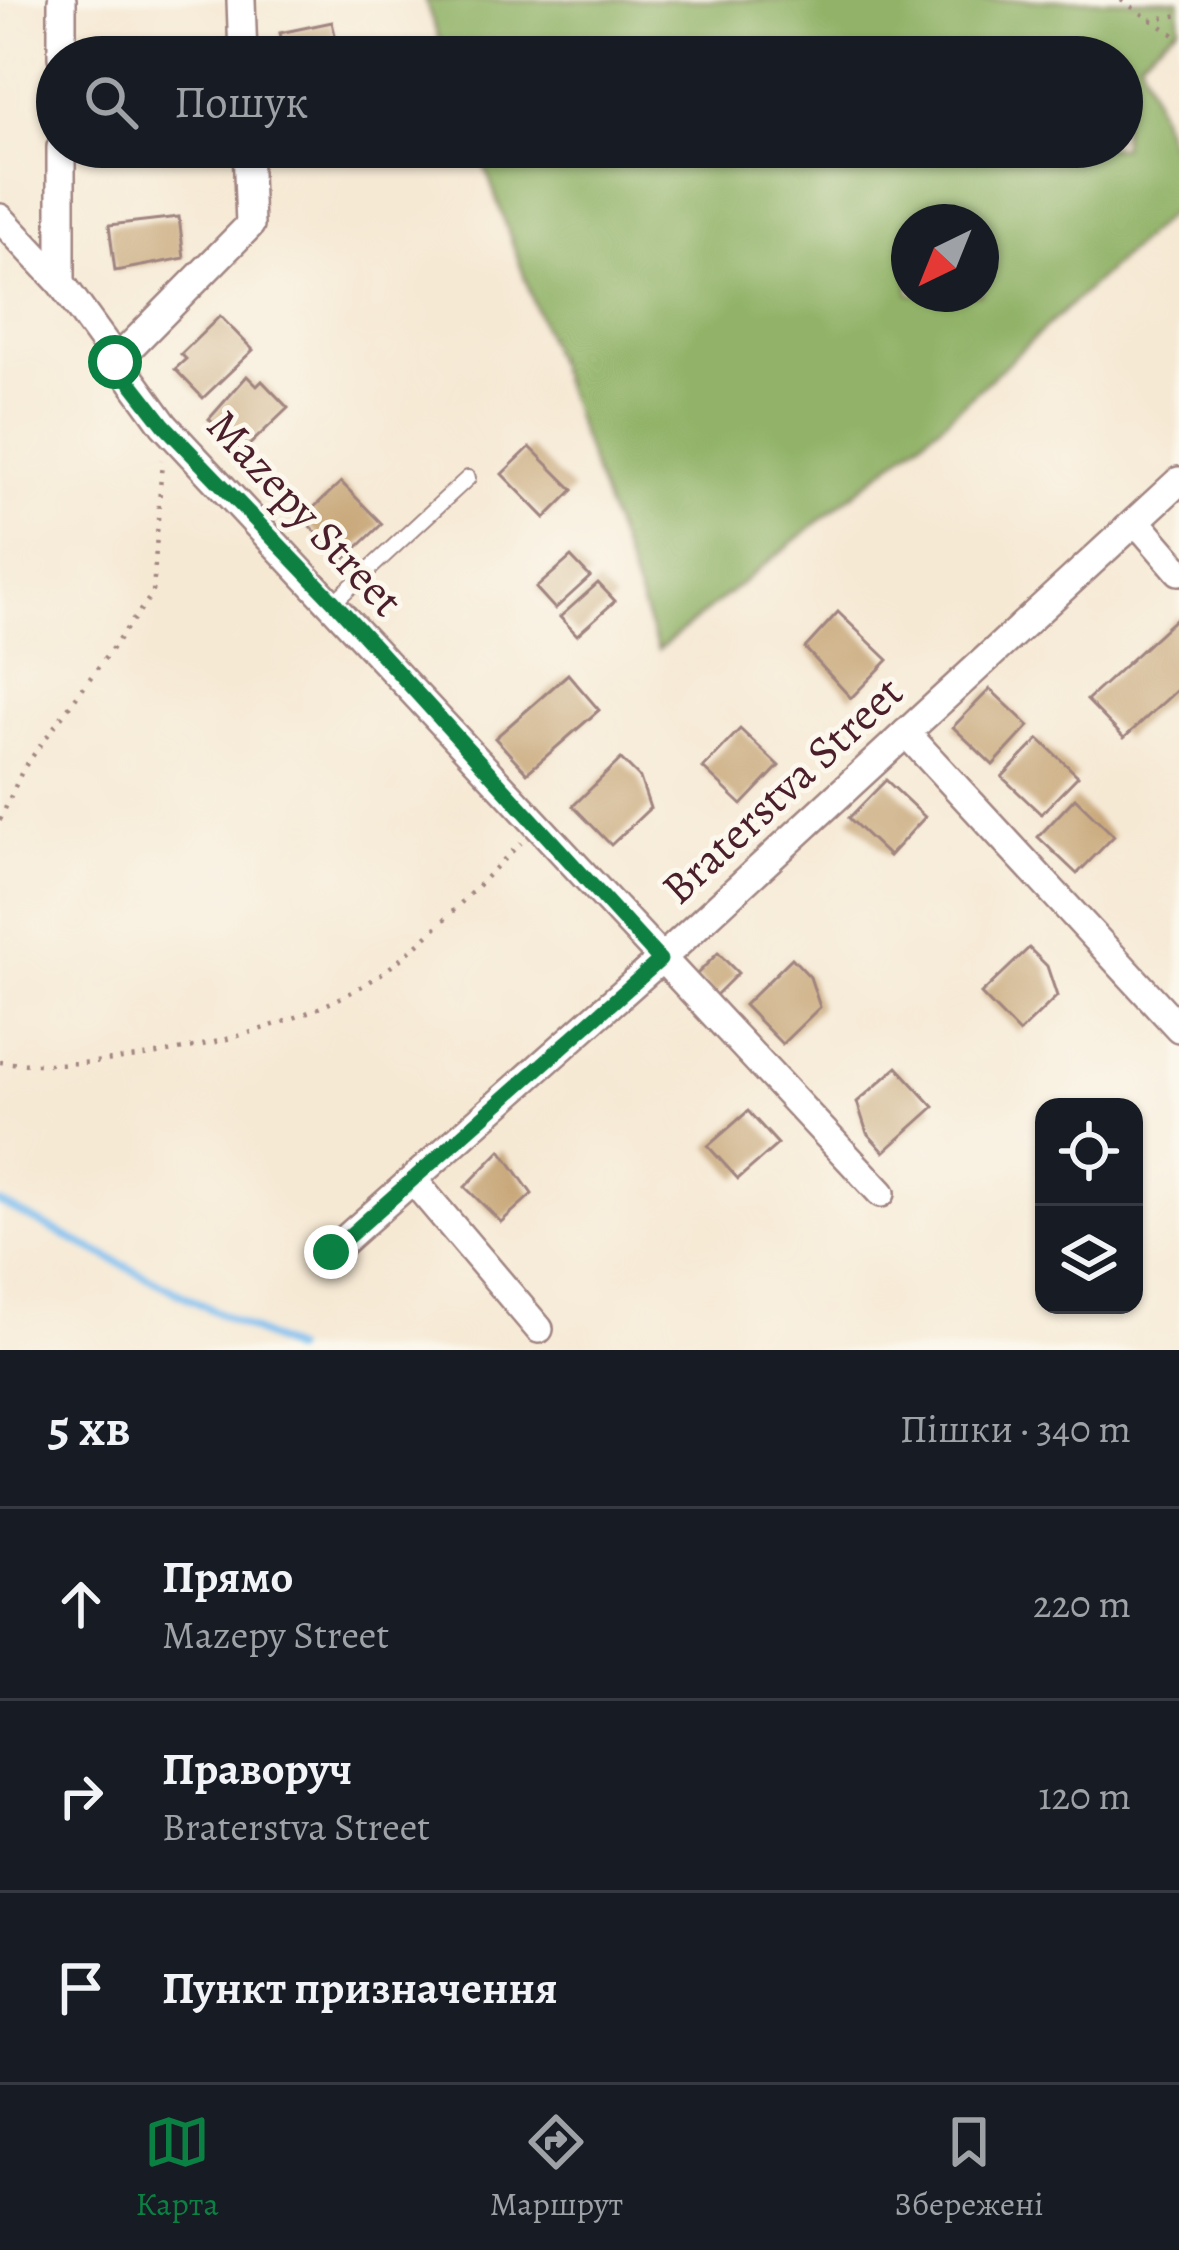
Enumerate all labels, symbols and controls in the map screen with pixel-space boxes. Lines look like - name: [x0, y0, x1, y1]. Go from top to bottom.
- search box: [36, 36, 1143, 168]
- icon: search: [78, 69, 144, 135]
- text: Пошук: [174, 71, 308, 133]
- north arrow: [891, 204, 999, 312]
- route start: [88, 335, 142, 389]
- street label: Mazepy Street: [193, 396, 417, 630]
- street label: Braterstva Street: [648, 662, 916, 918]
- map controls: [1035, 1098, 1143, 1314]
- button: locate: [1035, 1098, 1143, 1206]
- button: layers: [1035, 1206, 1143, 1314]
- route end: [304, 1225, 358, 1279]
- text: 5 хв: [48, 1393, 130, 1463]
- text: Пішки · 340 m: [900, 1402, 1131, 1455]
- text: Прямо: [162, 1546, 293, 1608]
- icon: ahead: [48, 1571, 114, 1637]
- text: 220 m: [1033, 1577, 1131, 1630]
- text: Mazepy Street: [162, 1608, 389, 1661]
- text: Праворуч: [162, 1738, 352, 1800]
- icon: right: [48, 1763, 114, 1829]
- text: 120 m: [1038, 1769, 1131, 1822]
- text: Braterstva Street: [162, 1800, 430, 1853]
- icon: arrive: [48, 1955, 114, 2021]
- text: Пункт призначення: [162, 1957, 558, 2019]
- tab: Карта: [135, 2109, 219, 2226]
- tab: Маршрут: [490, 2109, 623, 2226]
- tab: Збережені: [894, 2109, 1043, 2226]

